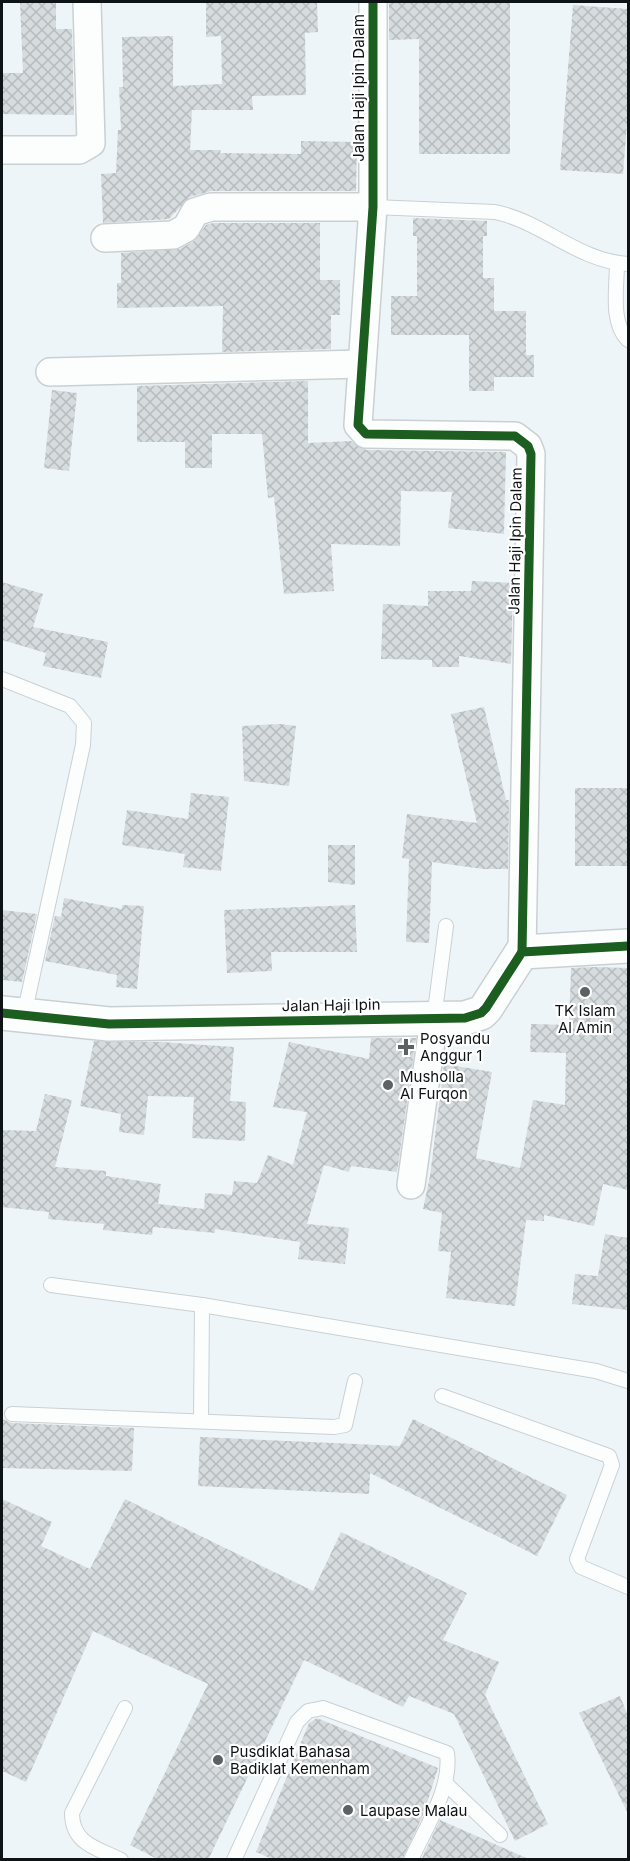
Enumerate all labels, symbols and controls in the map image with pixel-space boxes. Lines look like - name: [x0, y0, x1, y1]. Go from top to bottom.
- street label: Jalan Haji Ipin Dalam: [349, 14, 368, 162]
- street label: Jalan Haji Ipin Dalam: [504, 467, 526, 615]
- marker: TK Islam Al Amin: [578, 985, 592, 999]
- street label: Jalan Haji Ipin: [281, 995, 381, 1015]
- place label: TK Islam Al Amin: [554, 1001, 616, 1037]
- place label: Posyandu Anggur 1: [420, 1029, 490, 1065]
- marker: Posyandu Anggur 1: [397, 1038, 415, 1056]
- place label: Musholla Al Furqon: [400, 1067, 468, 1103]
- marker: Musholla Al Furqon: [381, 1078, 395, 1092]
- place label: Pusdiklat Bahasa Badiklat Kemenham: [230, 1742, 370, 1778]
- marker: Pusdiklat Bahasa Badiklat Kemenham: [211, 1753, 225, 1767]
- place label: Laupase Malau: [360, 1801, 467, 1820]
- marker: Laupase Malau: [341, 1803, 355, 1817]

